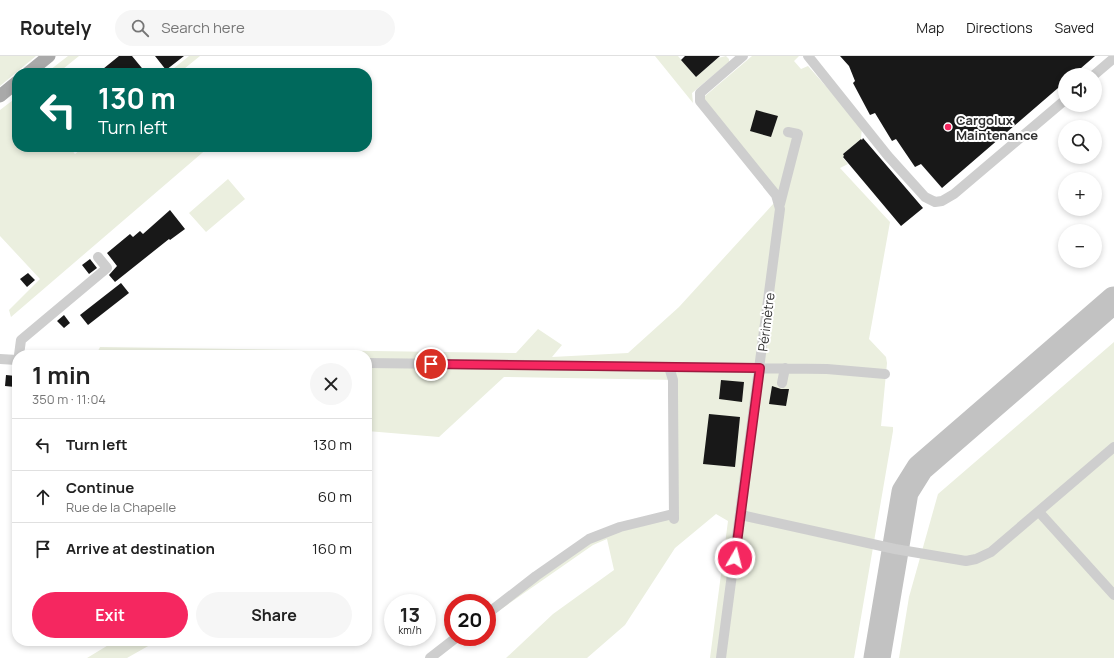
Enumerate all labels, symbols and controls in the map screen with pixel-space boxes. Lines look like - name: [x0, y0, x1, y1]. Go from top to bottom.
- search box: [115, 10, 395, 46]
- text: Routely: [20, 15, 91, 41]
- icon: search: [129, 17, 151, 39]
- text: Search here: [161, 17, 245, 38]
- text: Map: [916, 18, 944, 37]
- text: Directions: [966, 18, 1033, 37]
- text: Saved: [1055, 18, 1094, 37]
- map controls: [1058, 68, 1102, 268]
- button: sound: [1058, 68, 1102, 112]
- text: 130 m: [98, 79, 176, 117]
- icon: left: [32, 84, 84, 136]
- place label: Cargolux Maintenance: [956, 111, 1038, 144]
- text: Turn left: [98, 115, 168, 139]
- button: search: [1058, 120, 1102, 164]
- marker: Cargolux Maintenance: [943, 122, 953, 132]
- button: +: [1058, 172, 1102, 216]
- button: −: [1058, 224, 1102, 268]
- street label: Périmètre: [753, 291, 779, 352]
- pin: [414, 347, 448, 381]
- icon: arrive: [420, 353, 442, 375]
- text: 1 min: [32, 358, 91, 391]
- button: close: [310, 363, 352, 405]
- text: 350 m · 11:04: [32, 390, 106, 408]
- icon: left: [32, 434, 54, 456]
- text: Turn left: [66, 434, 128, 455]
- text: 130 m: [313, 434, 352, 455]
- text: Continue: [66, 477, 134, 498]
- icon: ahead: [32, 486, 54, 508]
- text: 60 m: [318, 486, 352, 507]
- text: Rue de la Chapelle: [66, 498, 176, 516]
- position arrow: [714, 537, 756, 579]
- icon: arrive: [32, 538, 54, 560]
- text: Arrive at destination: [66, 538, 215, 559]
- text: 160 m: [312, 538, 352, 559]
- button: Exit: [32, 592, 188, 638]
- button: Share: [196, 592, 352, 638]
- speed limit sign: 20: [444, 594, 496, 646]
- text: 13: [400, 601, 420, 628]
- text: km/h: [398, 623, 422, 637]

